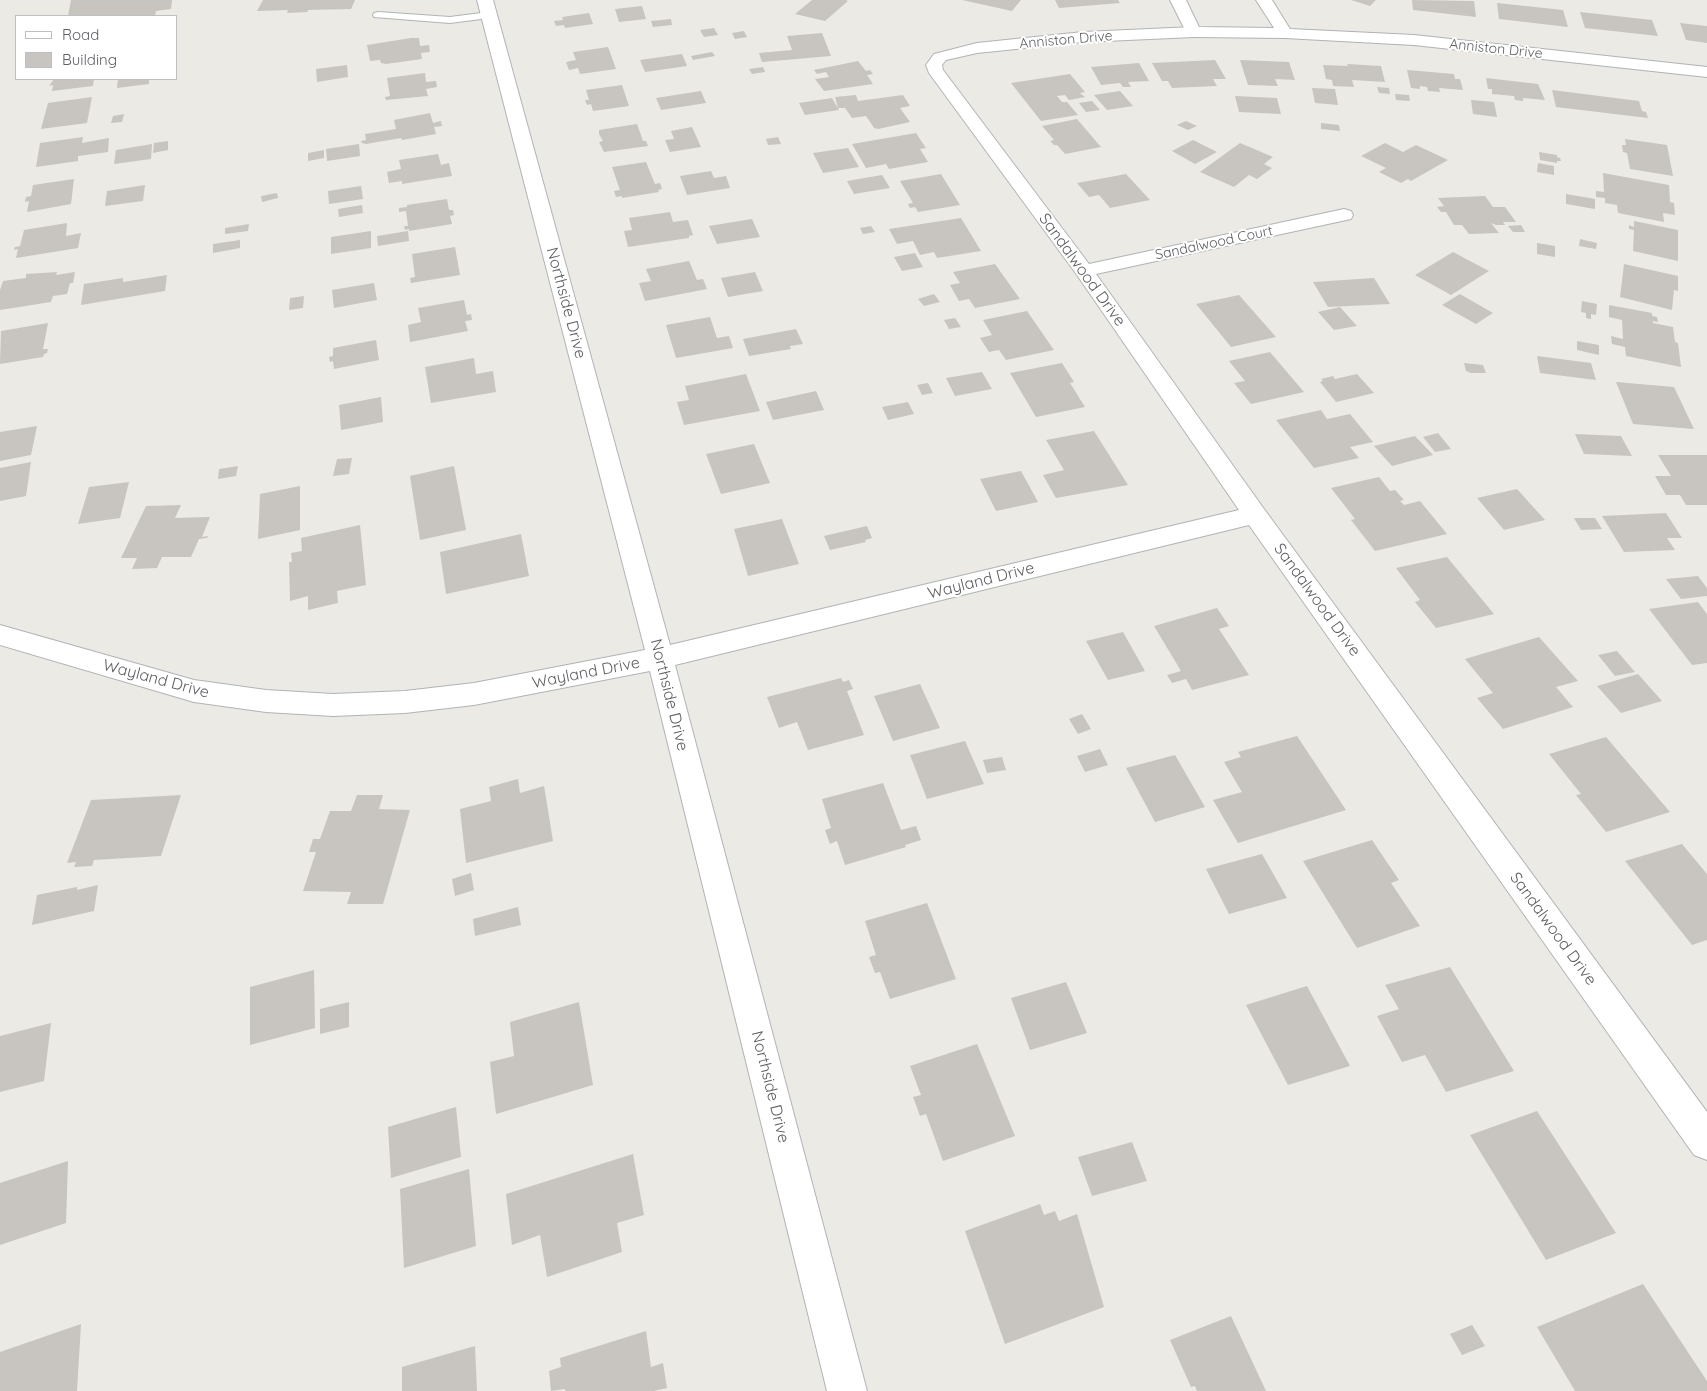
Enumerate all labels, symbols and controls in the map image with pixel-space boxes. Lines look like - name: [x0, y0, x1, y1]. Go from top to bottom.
- legend: [15, 15, 178, 80]
- text: Road: [62, 25, 99, 44]
- street label: Anniston Drive: [1019, 28, 1113, 52]
- street label: Anniston Drive: [1449, 36, 1543, 62]
- text: Building: [62, 50, 117, 69]
- street label: Sandalwood Drive: [1035, 210, 1129, 330]
- street label: Sandalwood Court: [1154, 222, 1274, 264]
- street label: Northside Drive: [542, 245, 590, 361]
- street label: Sandalwood Drive: [1270, 540, 1364, 660]
- street label: Wayland Drive: [926, 558, 1036, 604]
- street label: Northside Drive: [646, 637, 692, 753]
- street label: Wayland Drive: [531, 653, 641, 693]
- street label: Wayland Drive: [101, 656, 211, 702]
- street label: Sandalwood Drive: [1506, 869, 1600, 989]
- street label: Northside Drive: [747, 1029, 793, 1145]

